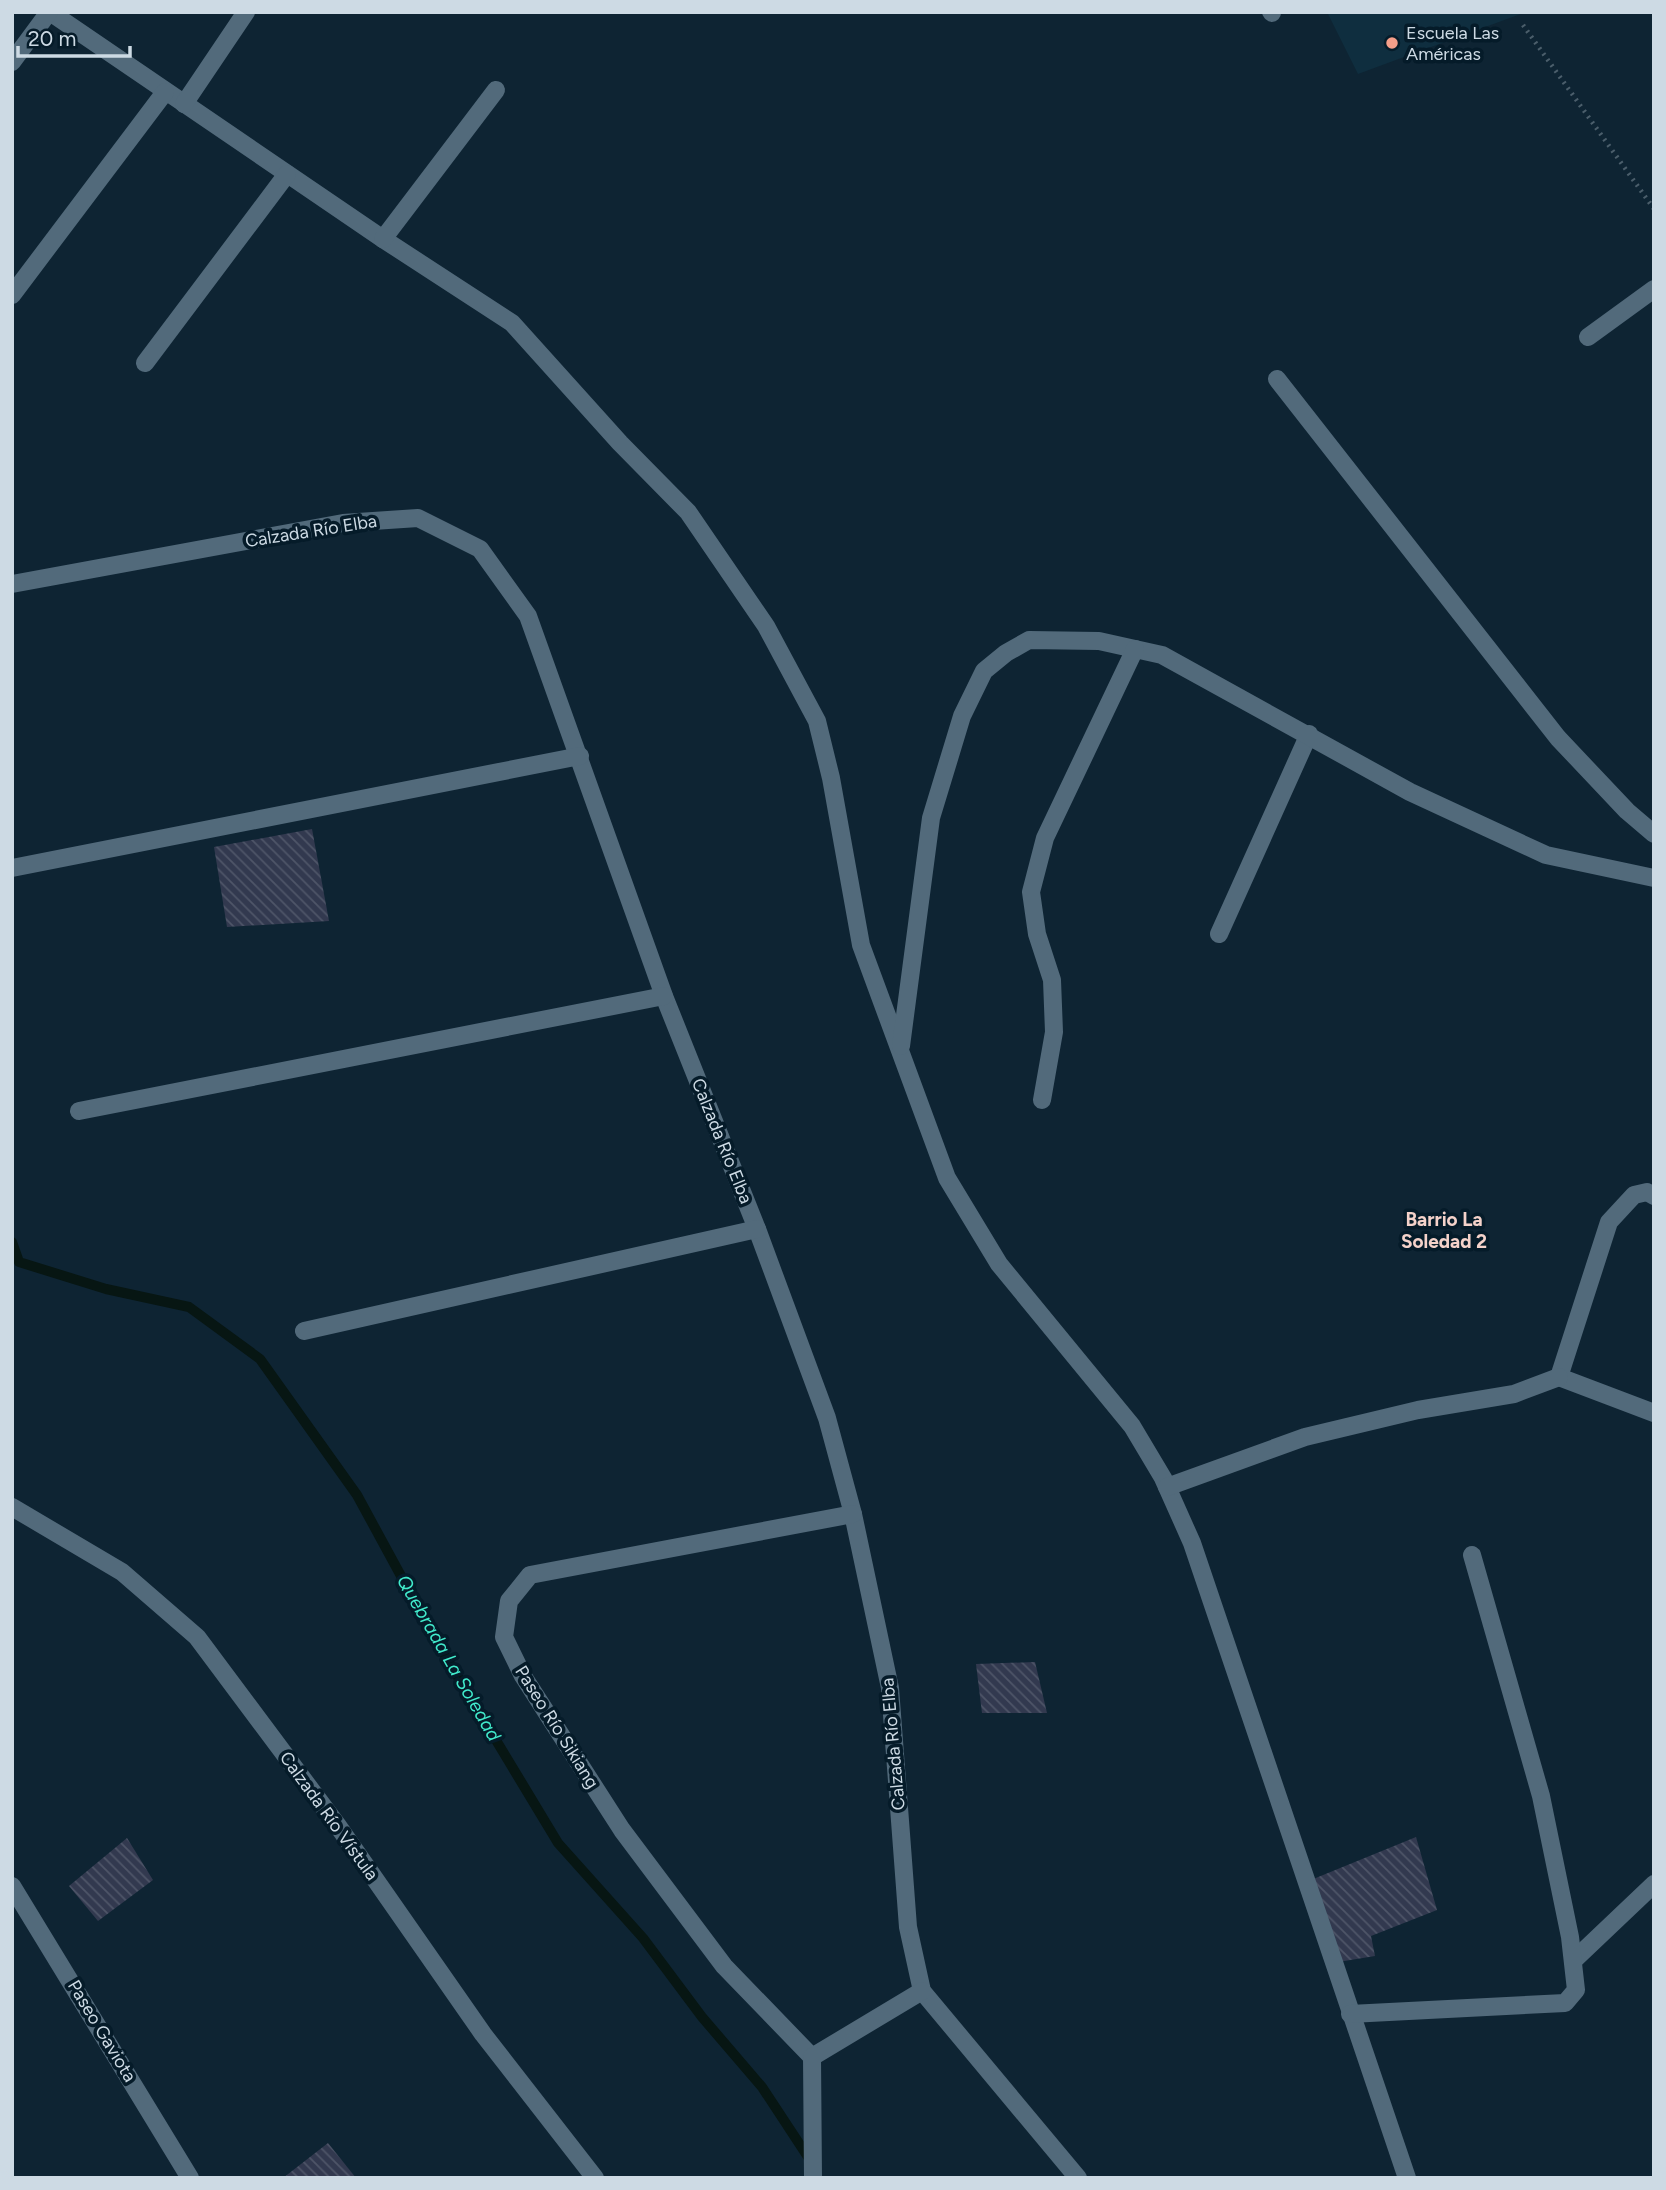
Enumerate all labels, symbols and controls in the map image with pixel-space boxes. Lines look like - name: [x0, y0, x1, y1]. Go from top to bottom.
- scale bar: [18, 14, 130, 58]
- place label: Escuela Las Américas: [1406, 22, 1499, 65]
- text: 20 m: [28, 26, 76, 51]
- marker: Escuela Las Américas: [1384, 35, 1400, 51]
- street label: Calzada Río Elba: [244, 510, 378, 552]
- street label: Calzada Río Elba: [687, 1075, 757, 1207]
- district label: Barrio La Soledad 2: [1401, 1208, 1487, 1253]
- water label: Quebrada La Soledad: [392, 1571, 506, 1746]
- street label: Paseo Río Sikiang: [510, 1661, 604, 1793]
- street label: Calzada Río Elba: [876, 1677, 910, 1811]
- street label: Calzada Río Vístula: [275, 1747, 383, 1885]
- street label: Paseo Gaviota: [63, 1976, 141, 2086]

